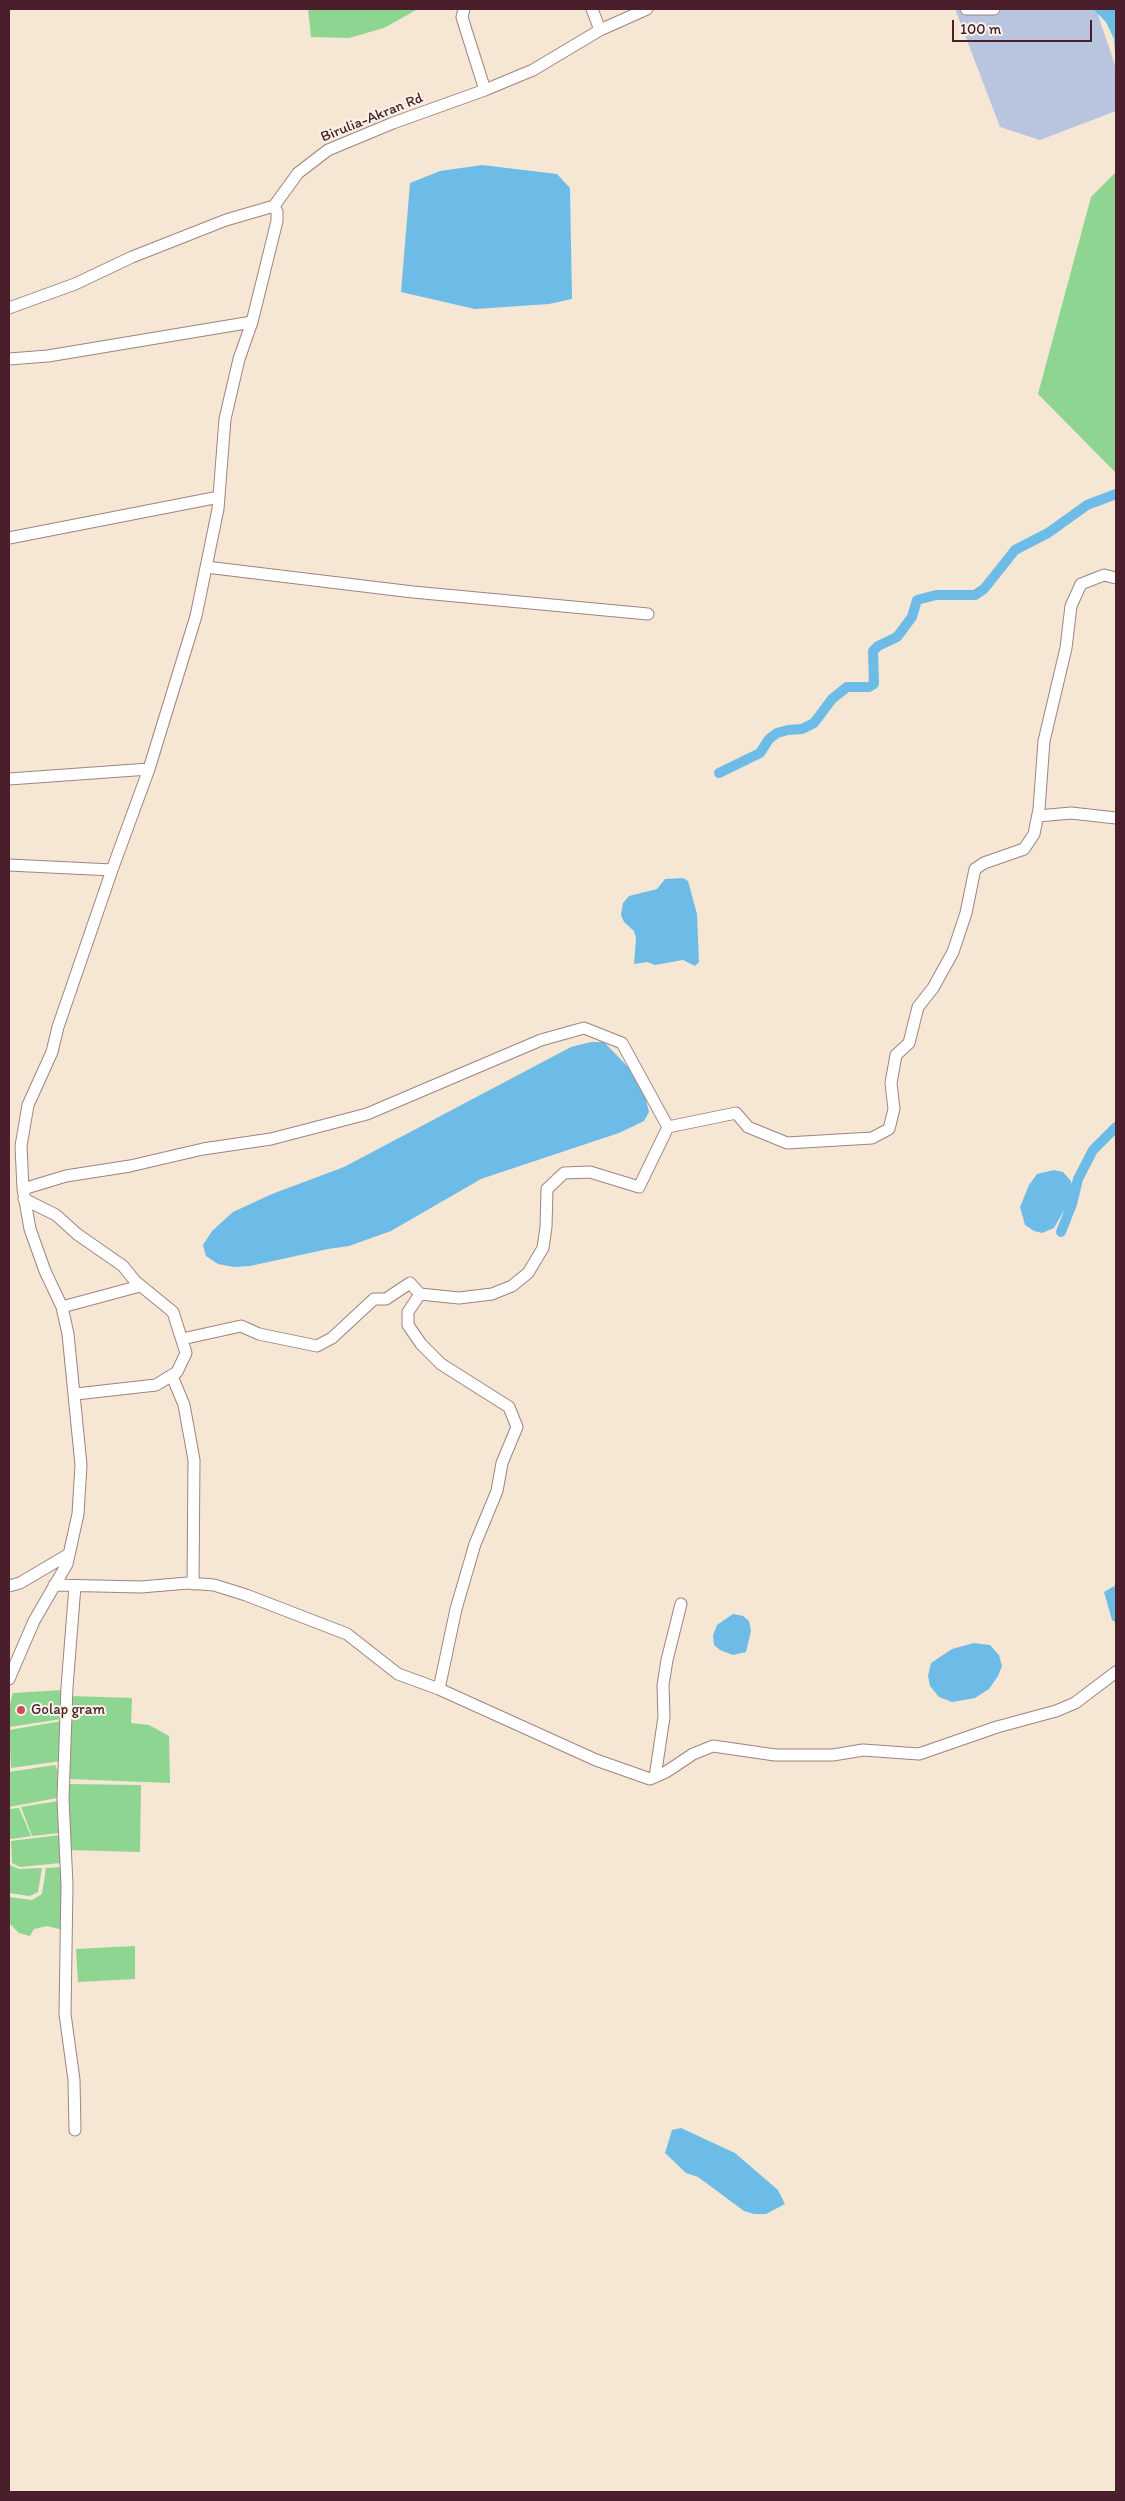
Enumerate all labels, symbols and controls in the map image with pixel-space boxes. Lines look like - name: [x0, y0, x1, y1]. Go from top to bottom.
- scale bar: [955, 10, 1095, 42]
- text: 100 m: [960, 20, 1001, 38]
- street label: Birulia-Akran Rd: [318, 89, 426, 147]
- place label: Golap gram: [31, 1701, 105, 1719]
- marker: Golap gram: [15, 1704, 27, 1716]

